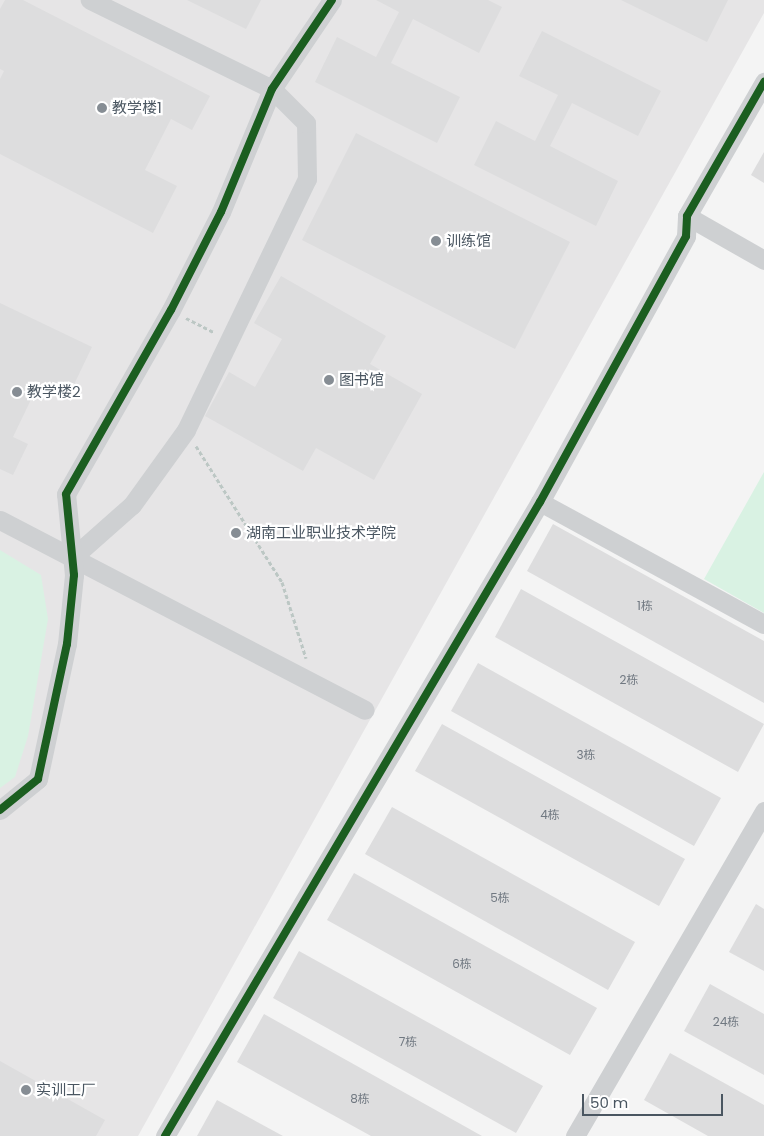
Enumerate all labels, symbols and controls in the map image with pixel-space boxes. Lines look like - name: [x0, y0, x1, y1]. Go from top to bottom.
- place label: 教学楼1: [112, 99, 162, 117]
- marker: 教学楼1: [96, 102, 108, 114]
- place label: 训练馆: [446, 232, 491, 250]
- marker: 训练馆: [430, 235, 442, 247]
- place label: 图书馆: [339, 371, 384, 389]
- marker: 图书馆: [323, 374, 335, 386]
- place label: 教学楼2: [27, 383, 81, 401]
- marker: 教学楼2: [11, 386, 23, 398]
- place label: 湖南工业职业技术学院: [246, 524, 396, 542]
- marker: 湖南工业职业技术学院: [230, 527, 242, 539]
- house number: 1栋: [637, 599, 653, 613]
- house number: 2栋: [620, 673, 638, 687]
- house number: 3栋: [576, 748, 596, 762]
- house number: 4栋: [540, 808, 560, 822]
- house number: 5栋: [490, 891, 510, 905]
- house number: 6栋: [452, 957, 472, 971]
- house number: 24栋: [713, 1015, 739, 1029]
- house number: 7栋: [399, 1035, 417, 1049]
- place label: 实训工厂: [36, 1081, 96, 1099]
- marker: 实训工厂: [20, 1084, 32, 1096]
- scale bar: [584, 1084, 725, 1116]
- house number: 8栋: [350, 1092, 370, 1106]
- text: 50 m: [590, 1092, 628, 1113]

